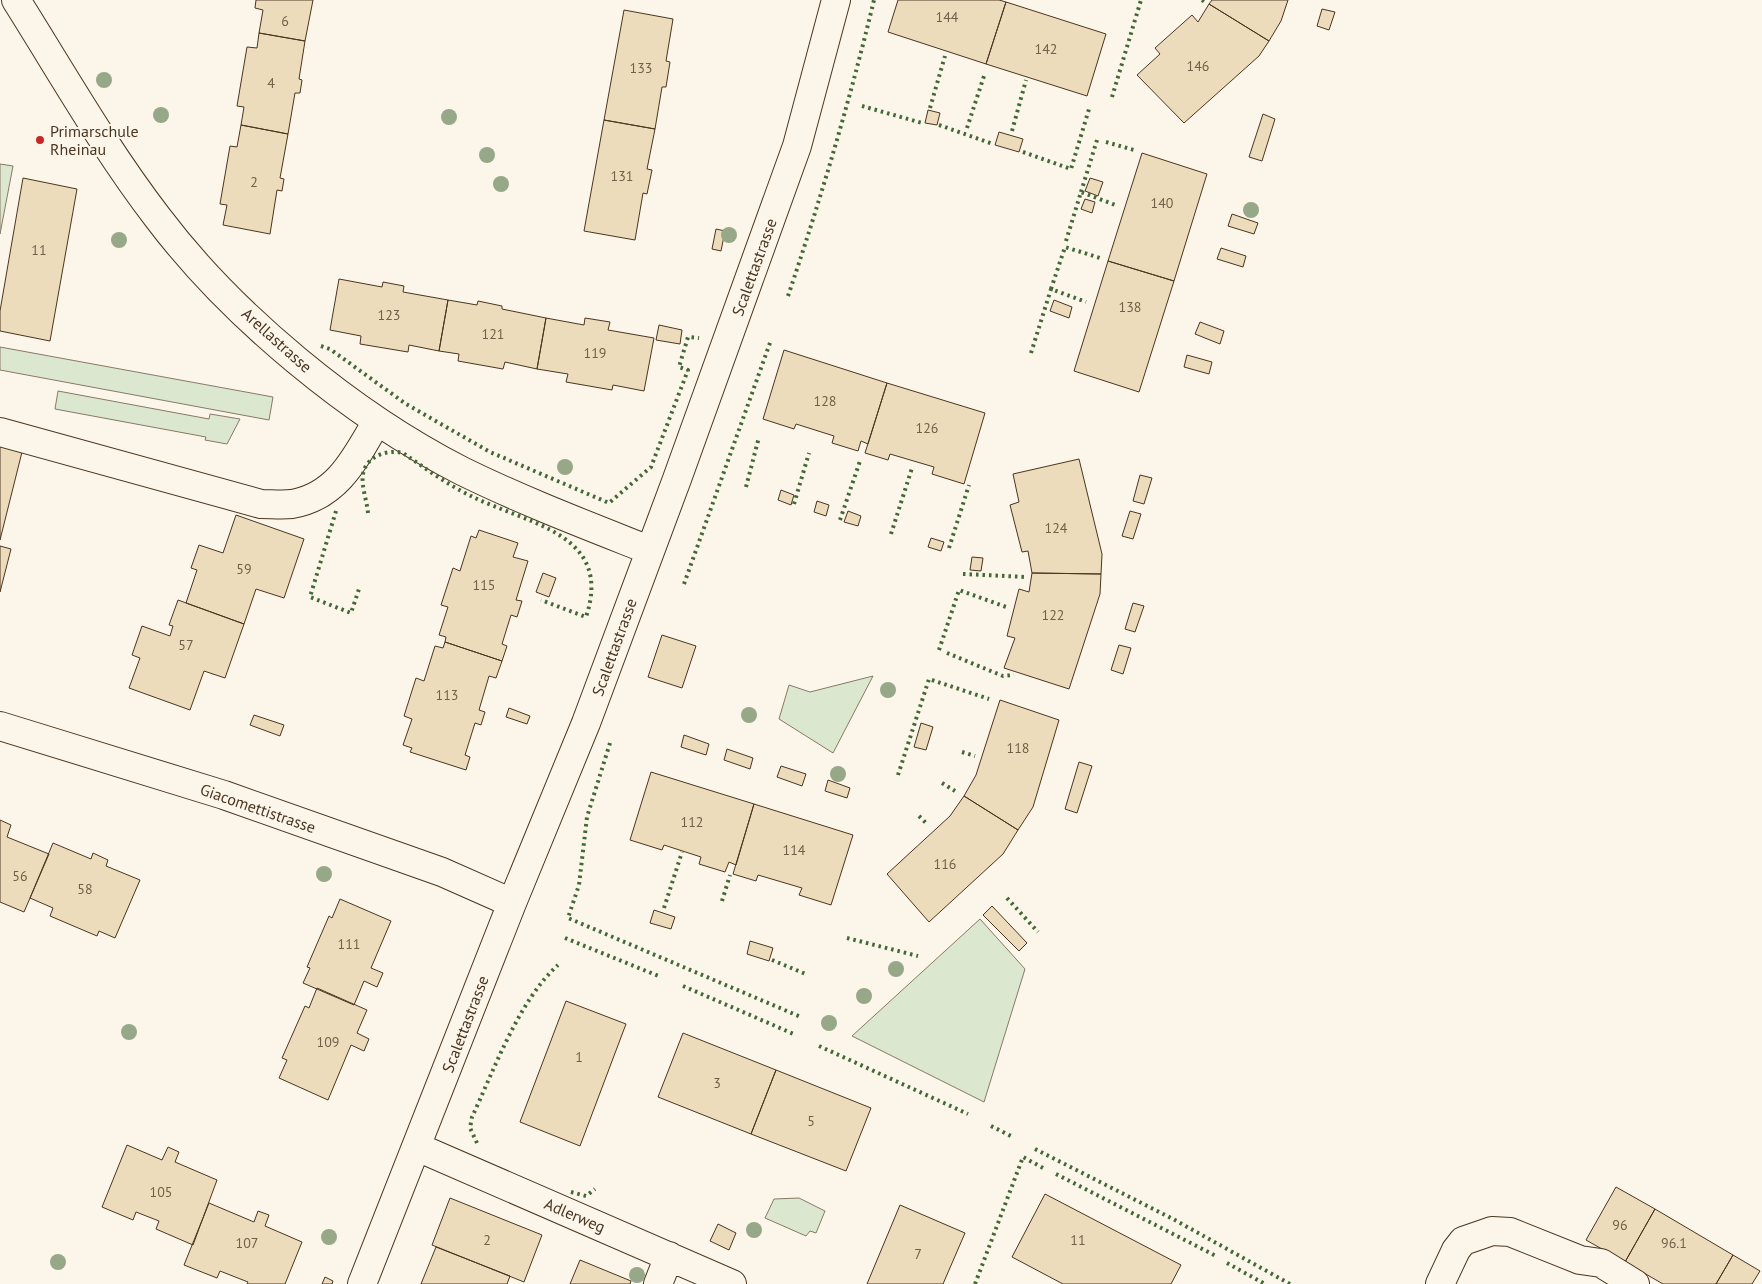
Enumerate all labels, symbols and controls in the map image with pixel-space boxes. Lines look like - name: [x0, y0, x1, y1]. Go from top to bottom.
- house number: 144: [936, 8, 959, 26]
- house number: 6: [281, 12, 289, 30]
- house number: 142: [1035, 40, 1057, 58]
- house number: 146: [1187, 57, 1209, 75]
- house number: 133: [630, 59, 652, 77]
- house number: 4: [267, 74, 275, 92]
- place label: Primarschule Rheinau: [50, 121, 139, 159]
- marker: Primarschule Rheinau: [34, 134, 46, 146]
- house number: 131: [611, 167, 633, 185]
- house number: 2: [250, 173, 258, 191]
- house number: 140: [1151, 194, 1174, 212]
- street label: Scalettastrasse: [727, 215, 781, 319]
- house number: 11: [31, 241, 47, 259]
- house number: 138: [1119, 298, 1141, 316]
- street label: Arellastrasse: [238, 303, 316, 377]
- house number: 123: [378, 306, 400, 324]
- house number: 121: [482, 325, 504, 343]
- house number: 119: [584, 344, 606, 362]
- house number: 128: [814, 392, 836, 410]
- house number: 126: [916, 419, 938, 437]
- house number: 124: [1045, 519, 1068, 537]
- house number: 59: [236, 560, 252, 578]
- house number: 115: [473, 576, 495, 594]
- street label: Scalettastrasse: [587, 595, 641, 699]
- house number: 122: [1042, 606, 1064, 624]
- house number: 57: [178, 636, 194, 654]
- house number: 113: [436, 686, 458, 704]
- house number: 118: [1007, 739, 1029, 757]
- street label: Giacomettistrasse: [198, 779, 318, 837]
- house number: 112: [681, 813, 703, 831]
- house number: 114: [783, 841, 806, 859]
- house number: 116: [934, 855, 956, 873]
- house number: 56: [12, 867, 28, 885]
- house number: 58: [77, 880, 93, 898]
- house number: 111: [338, 935, 360, 953]
- street label: Scalettastrasse: [437, 973, 493, 1075]
- house number: 109: [317, 1033, 339, 1051]
- house number: 1: [575, 1048, 583, 1066]
- house number: 3: [713, 1074, 721, 1092]
- house number: 5: [807, 1112, 815, 1130]
- house number: 105: [150, 1183, 172, 1201]
- street label: Adlerweg: [541, 1193, 609, 1237]
- house number: 96: [1612, 1216, 1628, 1234]
- house number: 2: [483, 1231, 491, 1249]
- house number: 11: [1070, 1231, 1086, 1249]
- house number: 107: [236, 1234, 258, 1252]
- house number: 96.1: [1661, 1234, 1687, 1252]
- house number: 7: [914, 1245, 922, 1263]

